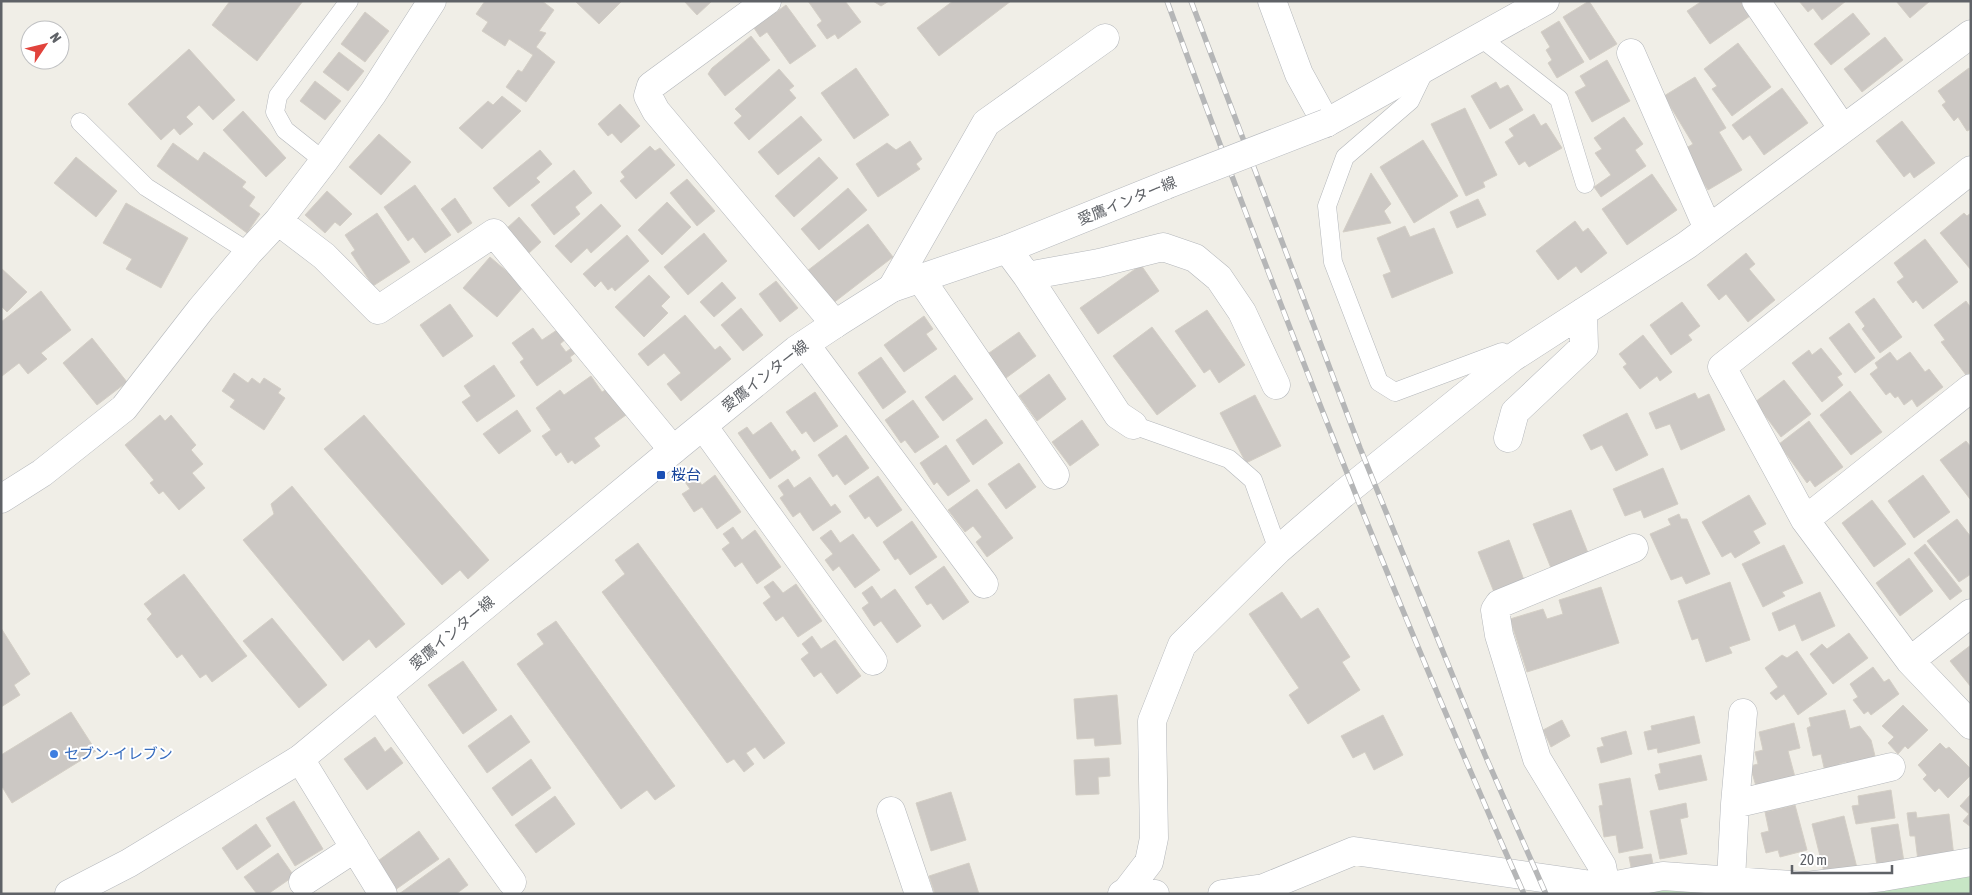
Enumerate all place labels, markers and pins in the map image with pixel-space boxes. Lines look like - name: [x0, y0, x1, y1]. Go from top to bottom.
- place label: 桜台: [671, 466, 701, 483]
- marker: 桜台: [655, 469, 667, 481]
- place label: セブン-イレブン: [64, 745, 173, 762]
- marker: セブン-イレブン: [48, 748, 60, 760]

